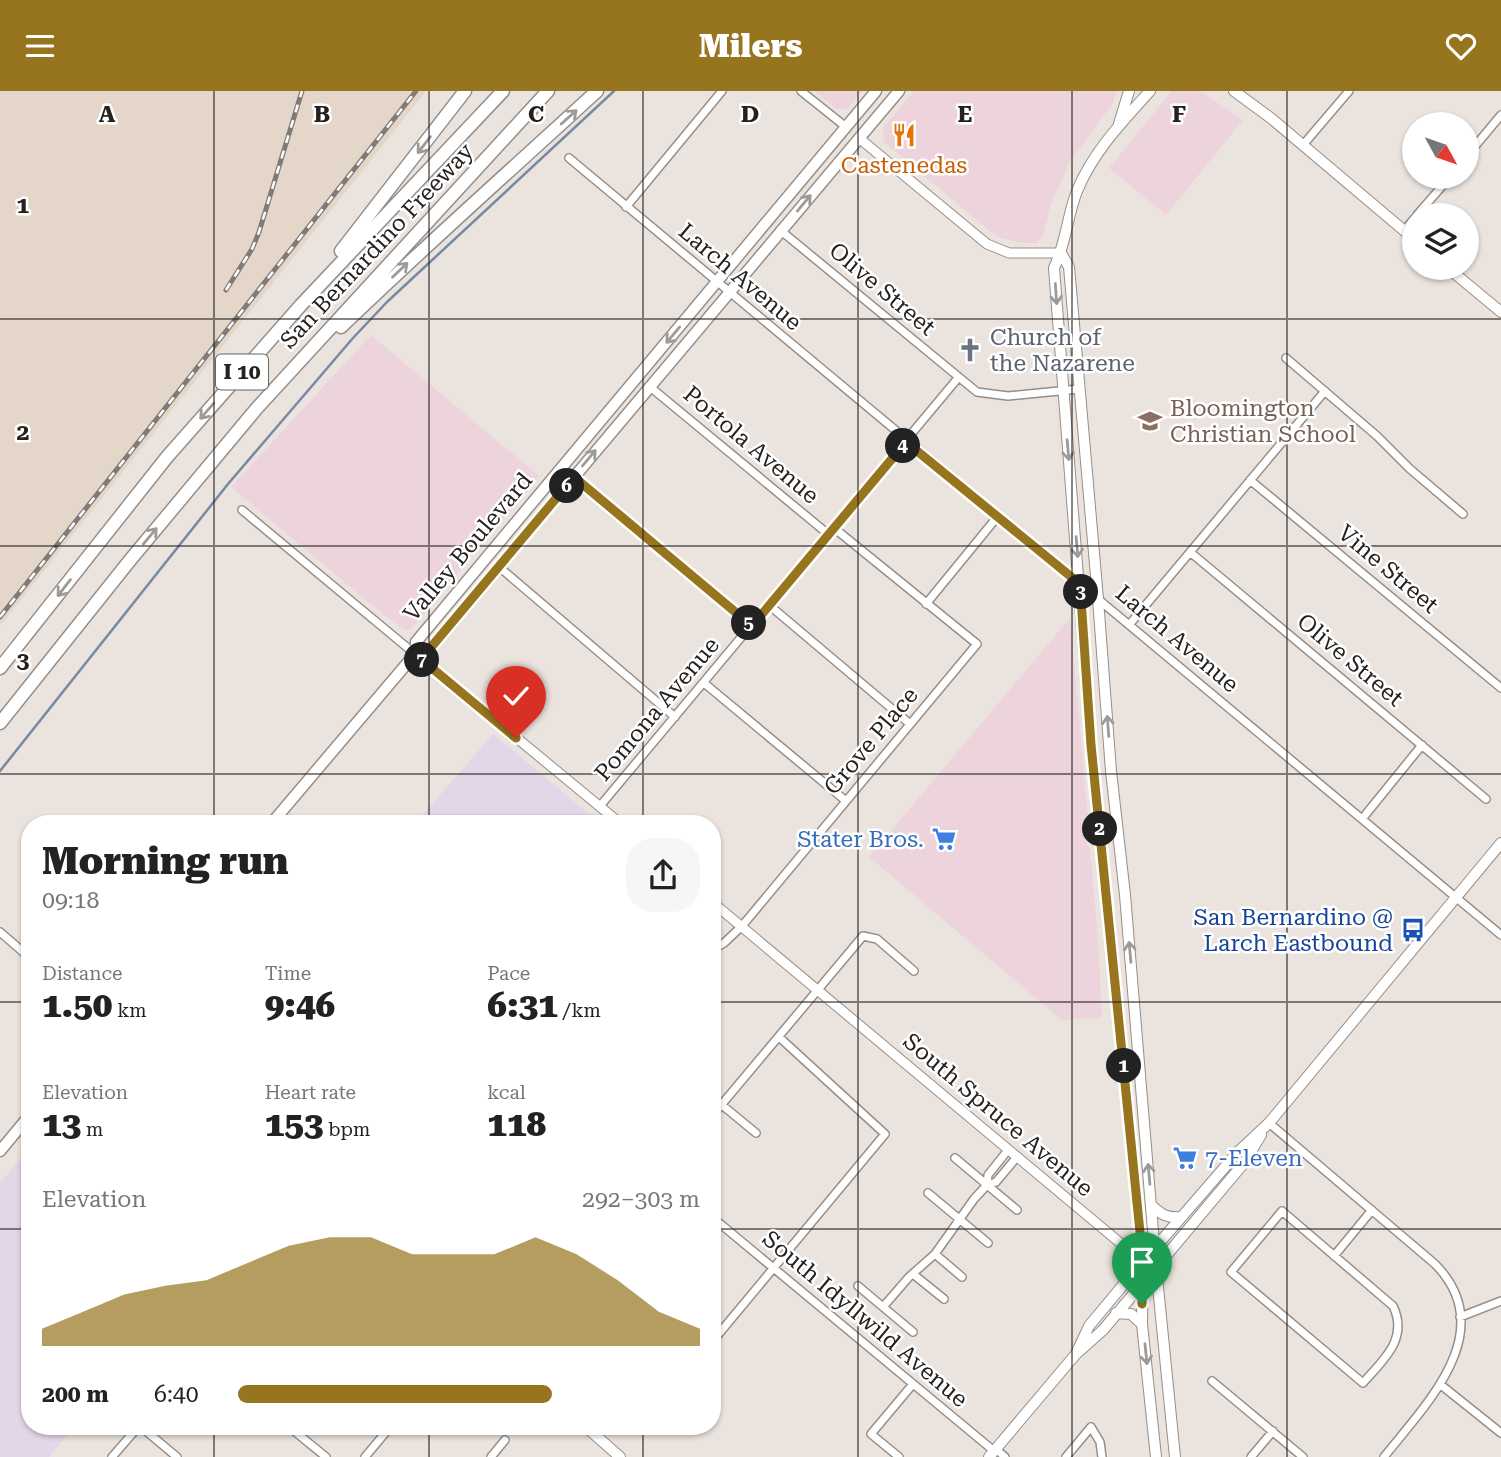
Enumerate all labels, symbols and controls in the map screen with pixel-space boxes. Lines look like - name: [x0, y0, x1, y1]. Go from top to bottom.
- icon: menu: [21, 27, 59, 65]
- text: Milers: [699, 27, 802, 65]
- icon: heart: [1442, 27, 1480, 65]
- text: A: [99, 101, 116, 128]
- text: B: [314, 101, 330, 128]
- text: C: [528, 101, 544, 128]
- text: D: [741, 101, 759, 128]
- text: E: [958, 101, 972, 128]
- text: F: [1172, 101, 1186, 128]
- one-way arrow: [560, 109, 578, 125]
- north arrow: [1402, 112, 1479, 189]
- map controls: [1402, 112, 1479, 280]
- restaurant icon: Castenedas: [890, 121, 918, 149]
- one-way arrow: [416, 136, 431, 154]
- street label: San Bernardino Freeway: [275, 138, 479, 354]
- place label: Castenedas: [841, 152, 967, 179]
- text: 1: [17, 192, 30, 219]
- one-way arrow: [795, 194, 811, 212]
- button: layers: [1402, 203, 1479, 280]
- street label: Larch Avenue: [673, 218, 807, 336]
- street label: Olive Street: [824, 237, 941, 341]
- one-way arrow: [391, 262, 408, 279]
- one-way arrow: [1049, 282, 1062, 305]
- place label: Church of the Nazarene: [990, 324, 1135, 377]
- one-way arrow: [665, 325, 680, 343]
- church icon: Church of the Nazarene: [956, 336, 984, 364]
- road number: I 10: [216, 355, 268, 389]
- street label: Portola Avenue: [678, 380, 824, 510]
- place label: Bloomington Christian School: [1170, 395, 1356, 448]
- one-way arrow: [199, 402, 215, 420]
- school or university icon: Bloomington Christian School: [1136, 407, 1164, 435]
- text: 2: [17, 419, 29, 446]
- pin: 4: [886, 429, 920, 463]
- text: 4: [897, 434, 908, 457]
- one-way arrow: [1062, 438, 1075, 461]
- one-way arrow: [582, 450, 597, 468]
- street label: Valley Boulevard: [398, 467, 538, 627]
- pin: 6: [550, 469, 584, 503]
- text: 6: [561, 474, 572, 497]
- street label: Vine Street: [1332, 519, 1444, 619]
- one-way arrow: [142, 527, 157, 545]
- one-way arrow: [1071, 535, 1084, 558]
- pin: 3: [1064, 575, 1098, 609]
- one-way arrow: [56, 578, 71, 596]
- text: 3: [1075, 580, 1086, 603]
- street label: Larch Avenue: [1110, 580, 1244, 698]
- pin: 5: [732, 605, 766, 641]
- street label: Olive Street: [1292, 608, 1409, 712]
- text: 5: [743, 611, 754, 634]
- street label: Pomona Avenue: [589, 632, 725, 786]
- pin: 7: [404, 643, 440, 677]
- text: 3: [17, 647, 30, 674]
- text: 7: [416, 648, 427, 671]
- pin: [486, 666, 546, 738]
- icon: check: [497, 677, 535, 715]
- street label: Grove Place: [818, 682, 924, 800]
- one-way arrow: [1101, 715, 1114, 737]
- pin: 2: [1082, 811, 1118, 847]
- text: 2: [1094, 817, 1105, 840]
- supermarket icon: Stater Bros.: [930, 825, 958, 853]
- place label: Stater Bros.: [797, 826, 924, 853]
- button: share: [626, 838, 700, 912]
- text: Morning run: [42, 839, 289, 883]
- text: 09:18: [42, 887, 99, 914]
- place label: San Bernardino @ Larch Eastbound: [1193, 904, 1393, 957]
- bus stop icon: San Bernardino @ Larch Eastbound: [1399, 916, 1427, 944]
- one-way arrow: [1123, 941, 1136, 964]
- text: Distance: [42, 962, 122, 985]
- text: Time: [265, 962, 311, 985]
- text: Pace: [487, 962, 530, 985]
- text: 1.50: [42, 985, 112, 1026]
- text: 9:46: [265, 985, 335, 1026]
- text: 6:31: [487, 985, 558, 1026]
- text: km: [112, 999, 147, 1022]
- text: /km: [558, 999, 601, 1022]
- street label: South Spruce Avenue: [898, 1028, 1098, 1202]
- pin: 1: [1106, 1049, 1142, 1083]
- text: 1: [1118, 1054, 1129, 1077]
- text: Elevation: [42, 1081, 128, 1104]
- text: Heart rate: [265, 1081, 356, 1104]
- text: kcal: [487, 1081, 526, 1104]
- text: 13: [42, 1104, 81, 1145]
- text: 153: [265, 1104, 323, 1145]
- text: 118: [487, 1104, 546, 1145]
- text: m: [81, 1118, 103, 1141]
- text: bpm: [323, 1118, 370, 1141]
- supermarket icon: 7-Eleven: [1171, 1144, 1199, 1172]
- place label: 7-Eleven: [1205, 1145, 1303, 1172]
- one-way arrow: [1142, 1163, 1155, 1186]
- text: Elevation: [42, 1186, 146, 1213]
- text: 292–303 m: [582, 1186, 700, 1213]
- street label: South Idyllwild Avenue: [757, 1225, 973, 1413]
- pin: [1112, 1232, 1172, 1304]
- icon: arrive: [1123, 1243, 1161, 1281]
- one-way arrow: [1139, 1342, 1152, 1365]
- text: 200 m: [42, 1381, 109, 1408]
- text: 6:40: [154, 1381, 199, 1408]

